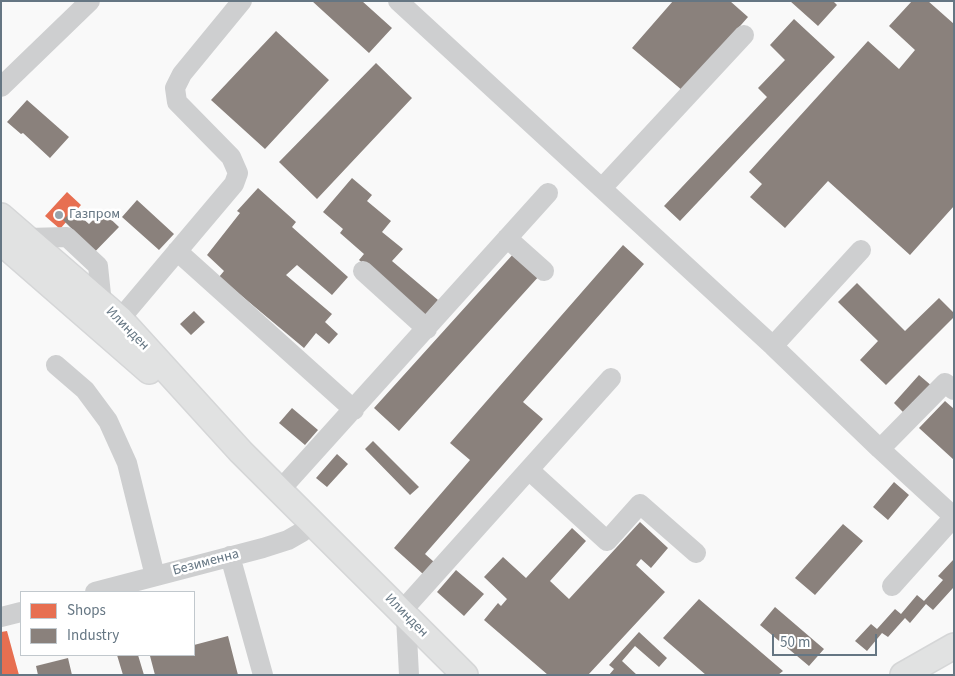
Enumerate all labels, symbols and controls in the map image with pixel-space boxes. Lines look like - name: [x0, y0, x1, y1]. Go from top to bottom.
- place label: Газпром: [69, 207, 120, 223]
- marker: Газпром: [53, 209, 65, 221]
- street label: Илинден: [102, 304, 152, 354]
- street label: Безименна: [171, 546, 241, 580]
- legend: [20, 591, 195, 656]
- street label: Илинден: [381, 591, 431, 641]
- text: Shops: [67, 600, 106, 621]
- scale bar: [775, 624, 880, 656]
- text: Industry: [67, 625, 119, 646]
- text: 50 m: [780, 632, 810, 653]

